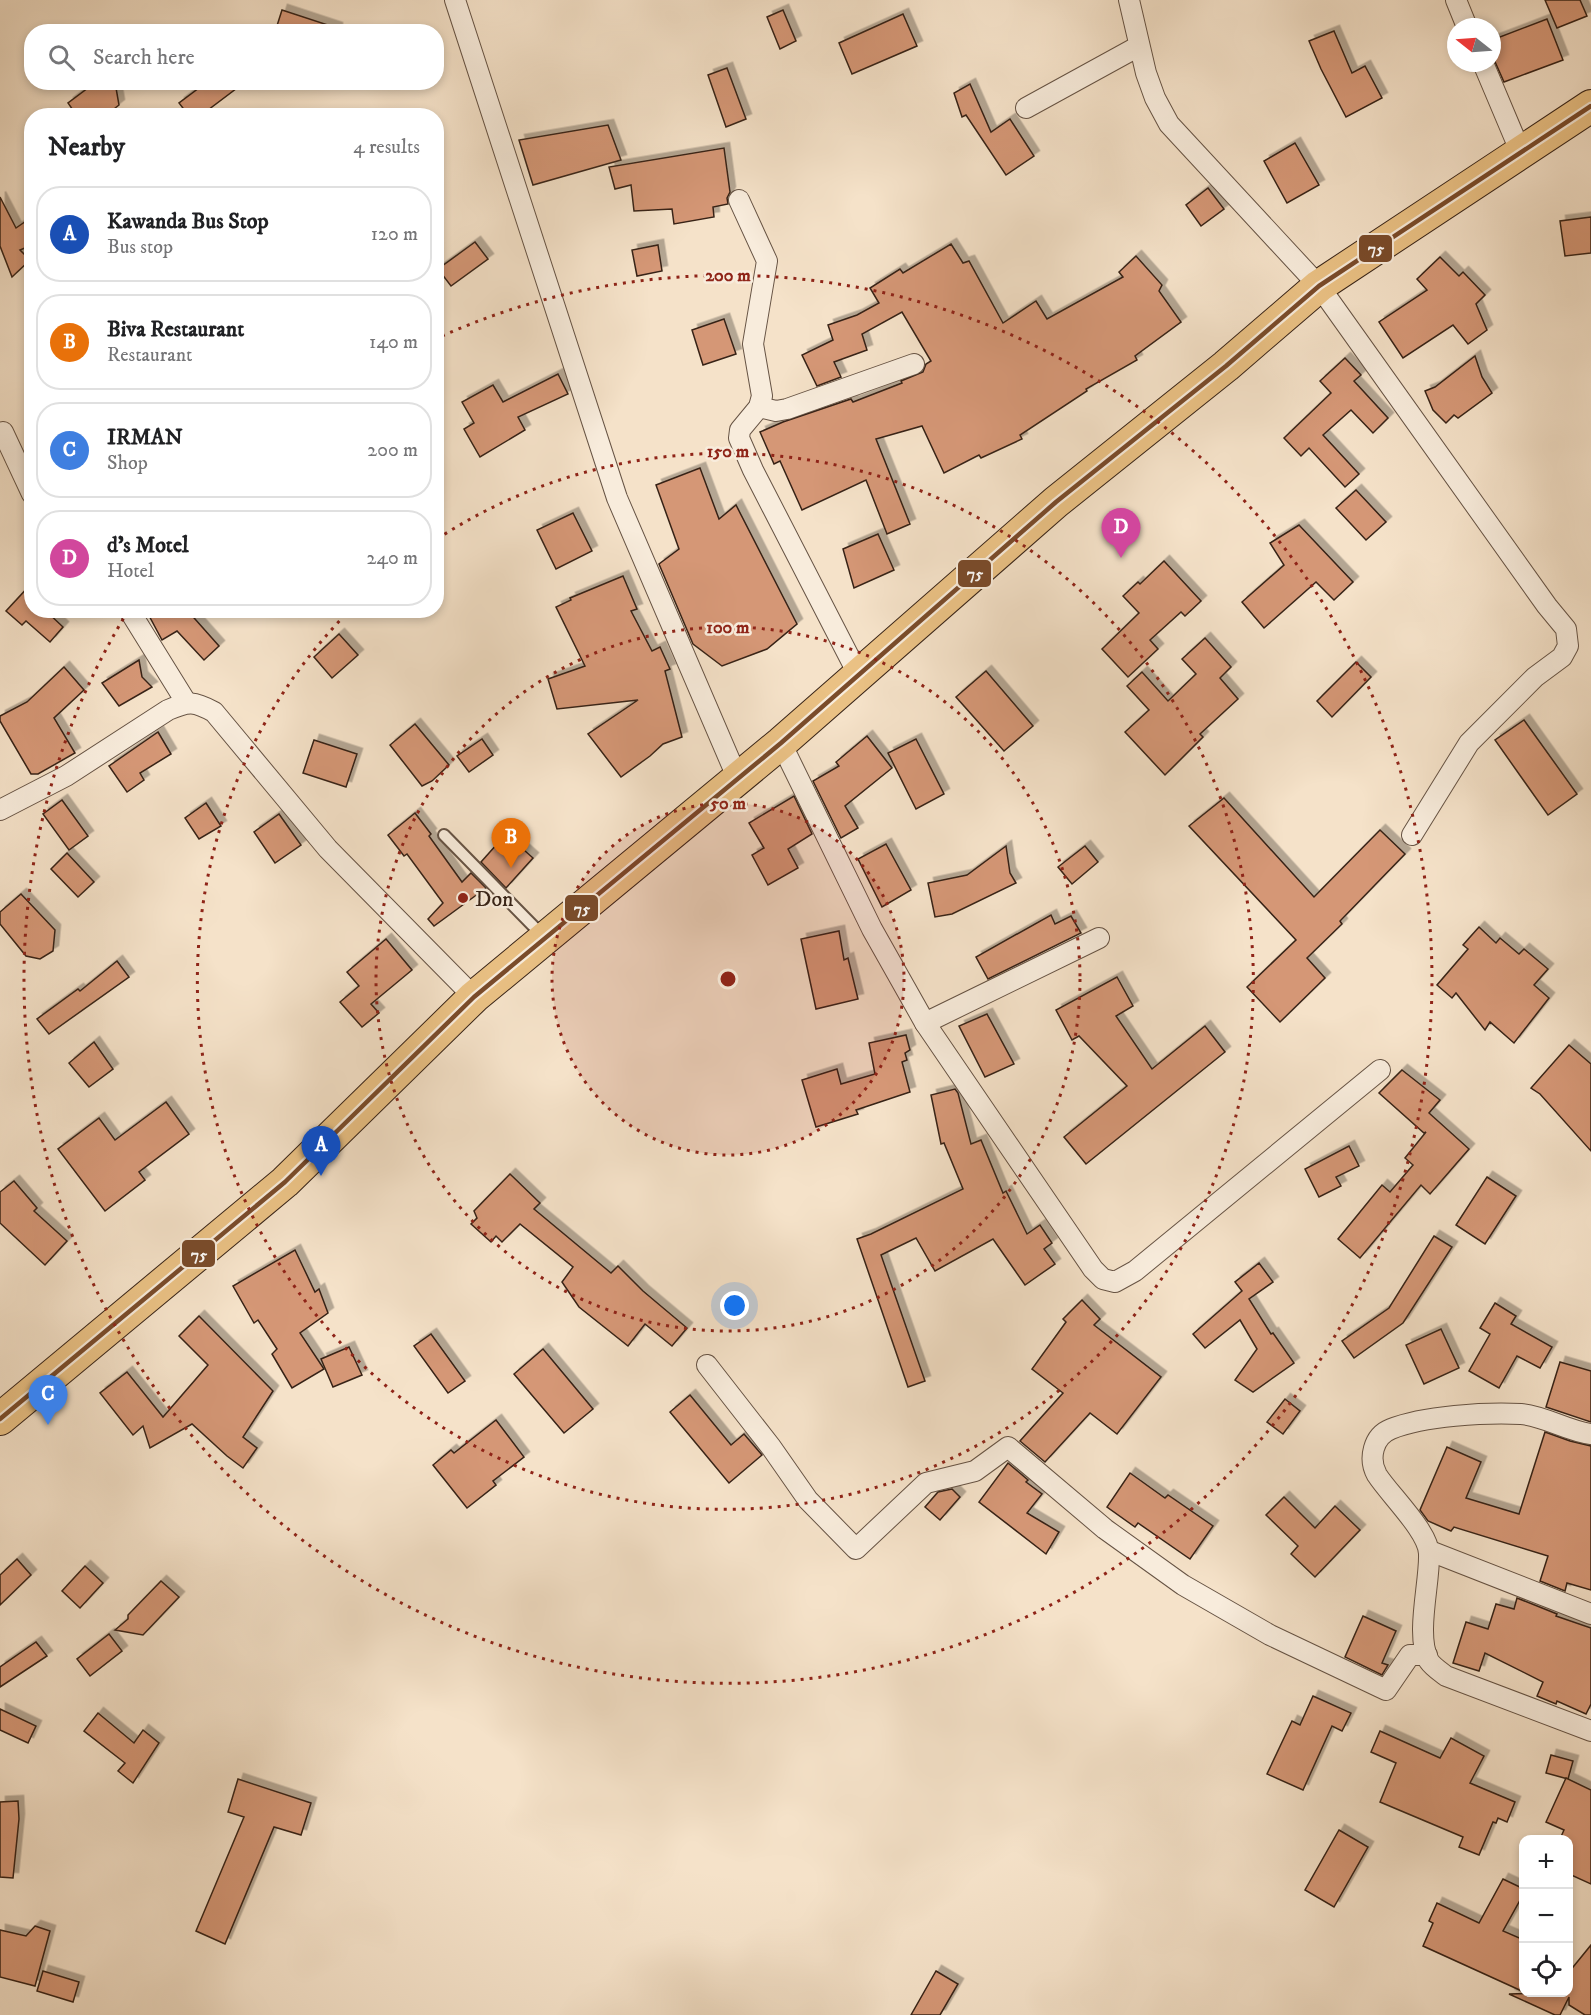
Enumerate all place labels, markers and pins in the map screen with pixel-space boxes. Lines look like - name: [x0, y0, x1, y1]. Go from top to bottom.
- pin: D: [1102, 508, 1140, 558]
- pin: B: [492, 818, 530, 868]
- place label: Don: [475, 886, 514, 913]
- marker: Don: [456, 891, 470, 905]
- centre of rings: [718, 969, 738, 989]
- pin: A: [302, 1126, 340, 1176]
- pin: C: [28, 1376, 68, 1425]

